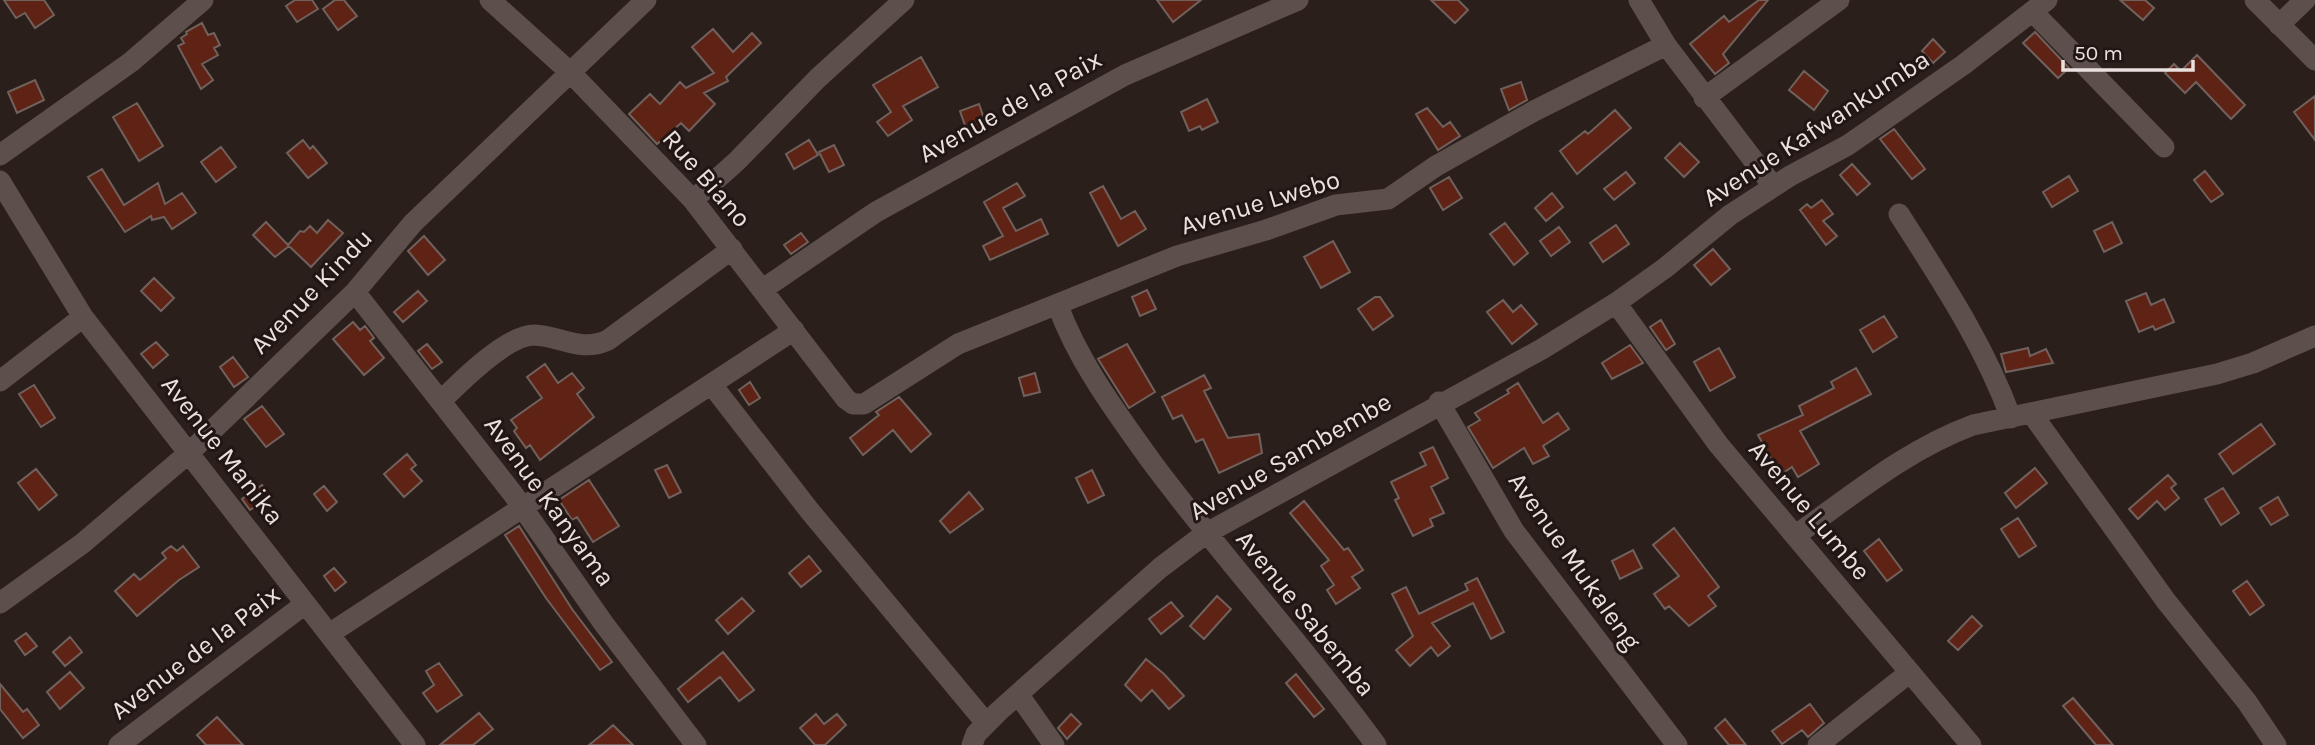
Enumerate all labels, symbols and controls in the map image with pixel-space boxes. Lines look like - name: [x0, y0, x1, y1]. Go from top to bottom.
- scale bar: [2063, 28, 2192, 72]
- text: 50 m: [2074, 41, 2123, 65]
- street label: Avenue de la Paix: [913, 43, 1107, 169]
- street label: Avenue Kafwankumba: [1697, 44, 1935, 213]
- street label: Rue Biano: [656, 123, 757, 234]
- street label: Avenue Lwebo: [1177, 164, 1344, 241]
- street label: Avenue Kindu: [244, 222, 379, 360]
- street label: Avenue Manika: [155, 370, 290, 531]
- street label: Avenue Sambembe: [1184, 386, 1397, 527]
- street label: Avenue Kanyama: [478, 410, 622, 592]
- street label: Avenue Lumbe: [1742, 434, 1877, 586]
- street label: Avenue Mukaleng: [1502, 467, 1648, 656]
- street label: Avenue Sabemba: [1229, 524, 1382, 703]
- street label: Avenue de la Paix: [104, 579, 286, 726]

